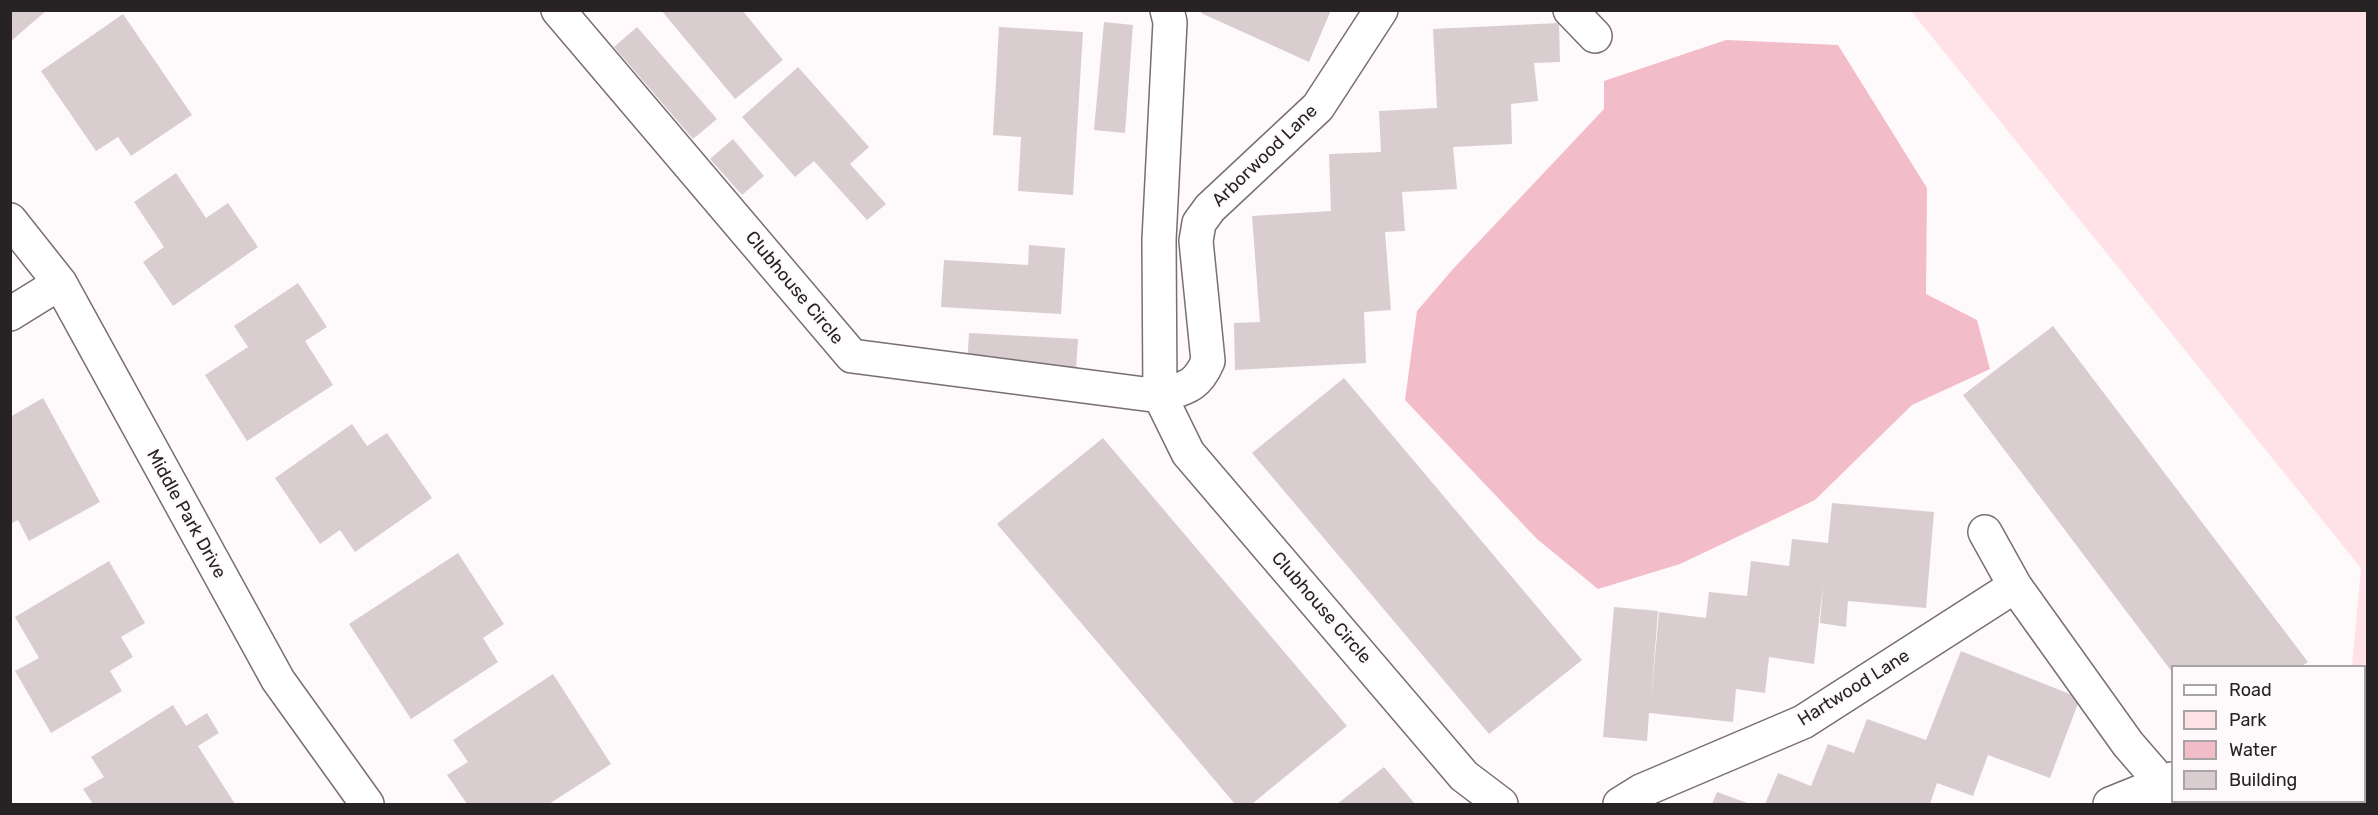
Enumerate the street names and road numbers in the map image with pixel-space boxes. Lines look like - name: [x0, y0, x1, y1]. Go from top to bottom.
- street label: Arborwood Lane: [1208, 100, 1322, 212]
- street label: Clubhouse Circle: [740, 227, 848, 349]
- street label: Middle Park Drive: [142, 446, 230, 582]
- street label: Clubhouse Circle: [1267, 548, 1375, 668]
- street label: Hartwood Lane: [1794, 645, 1914, 731]

